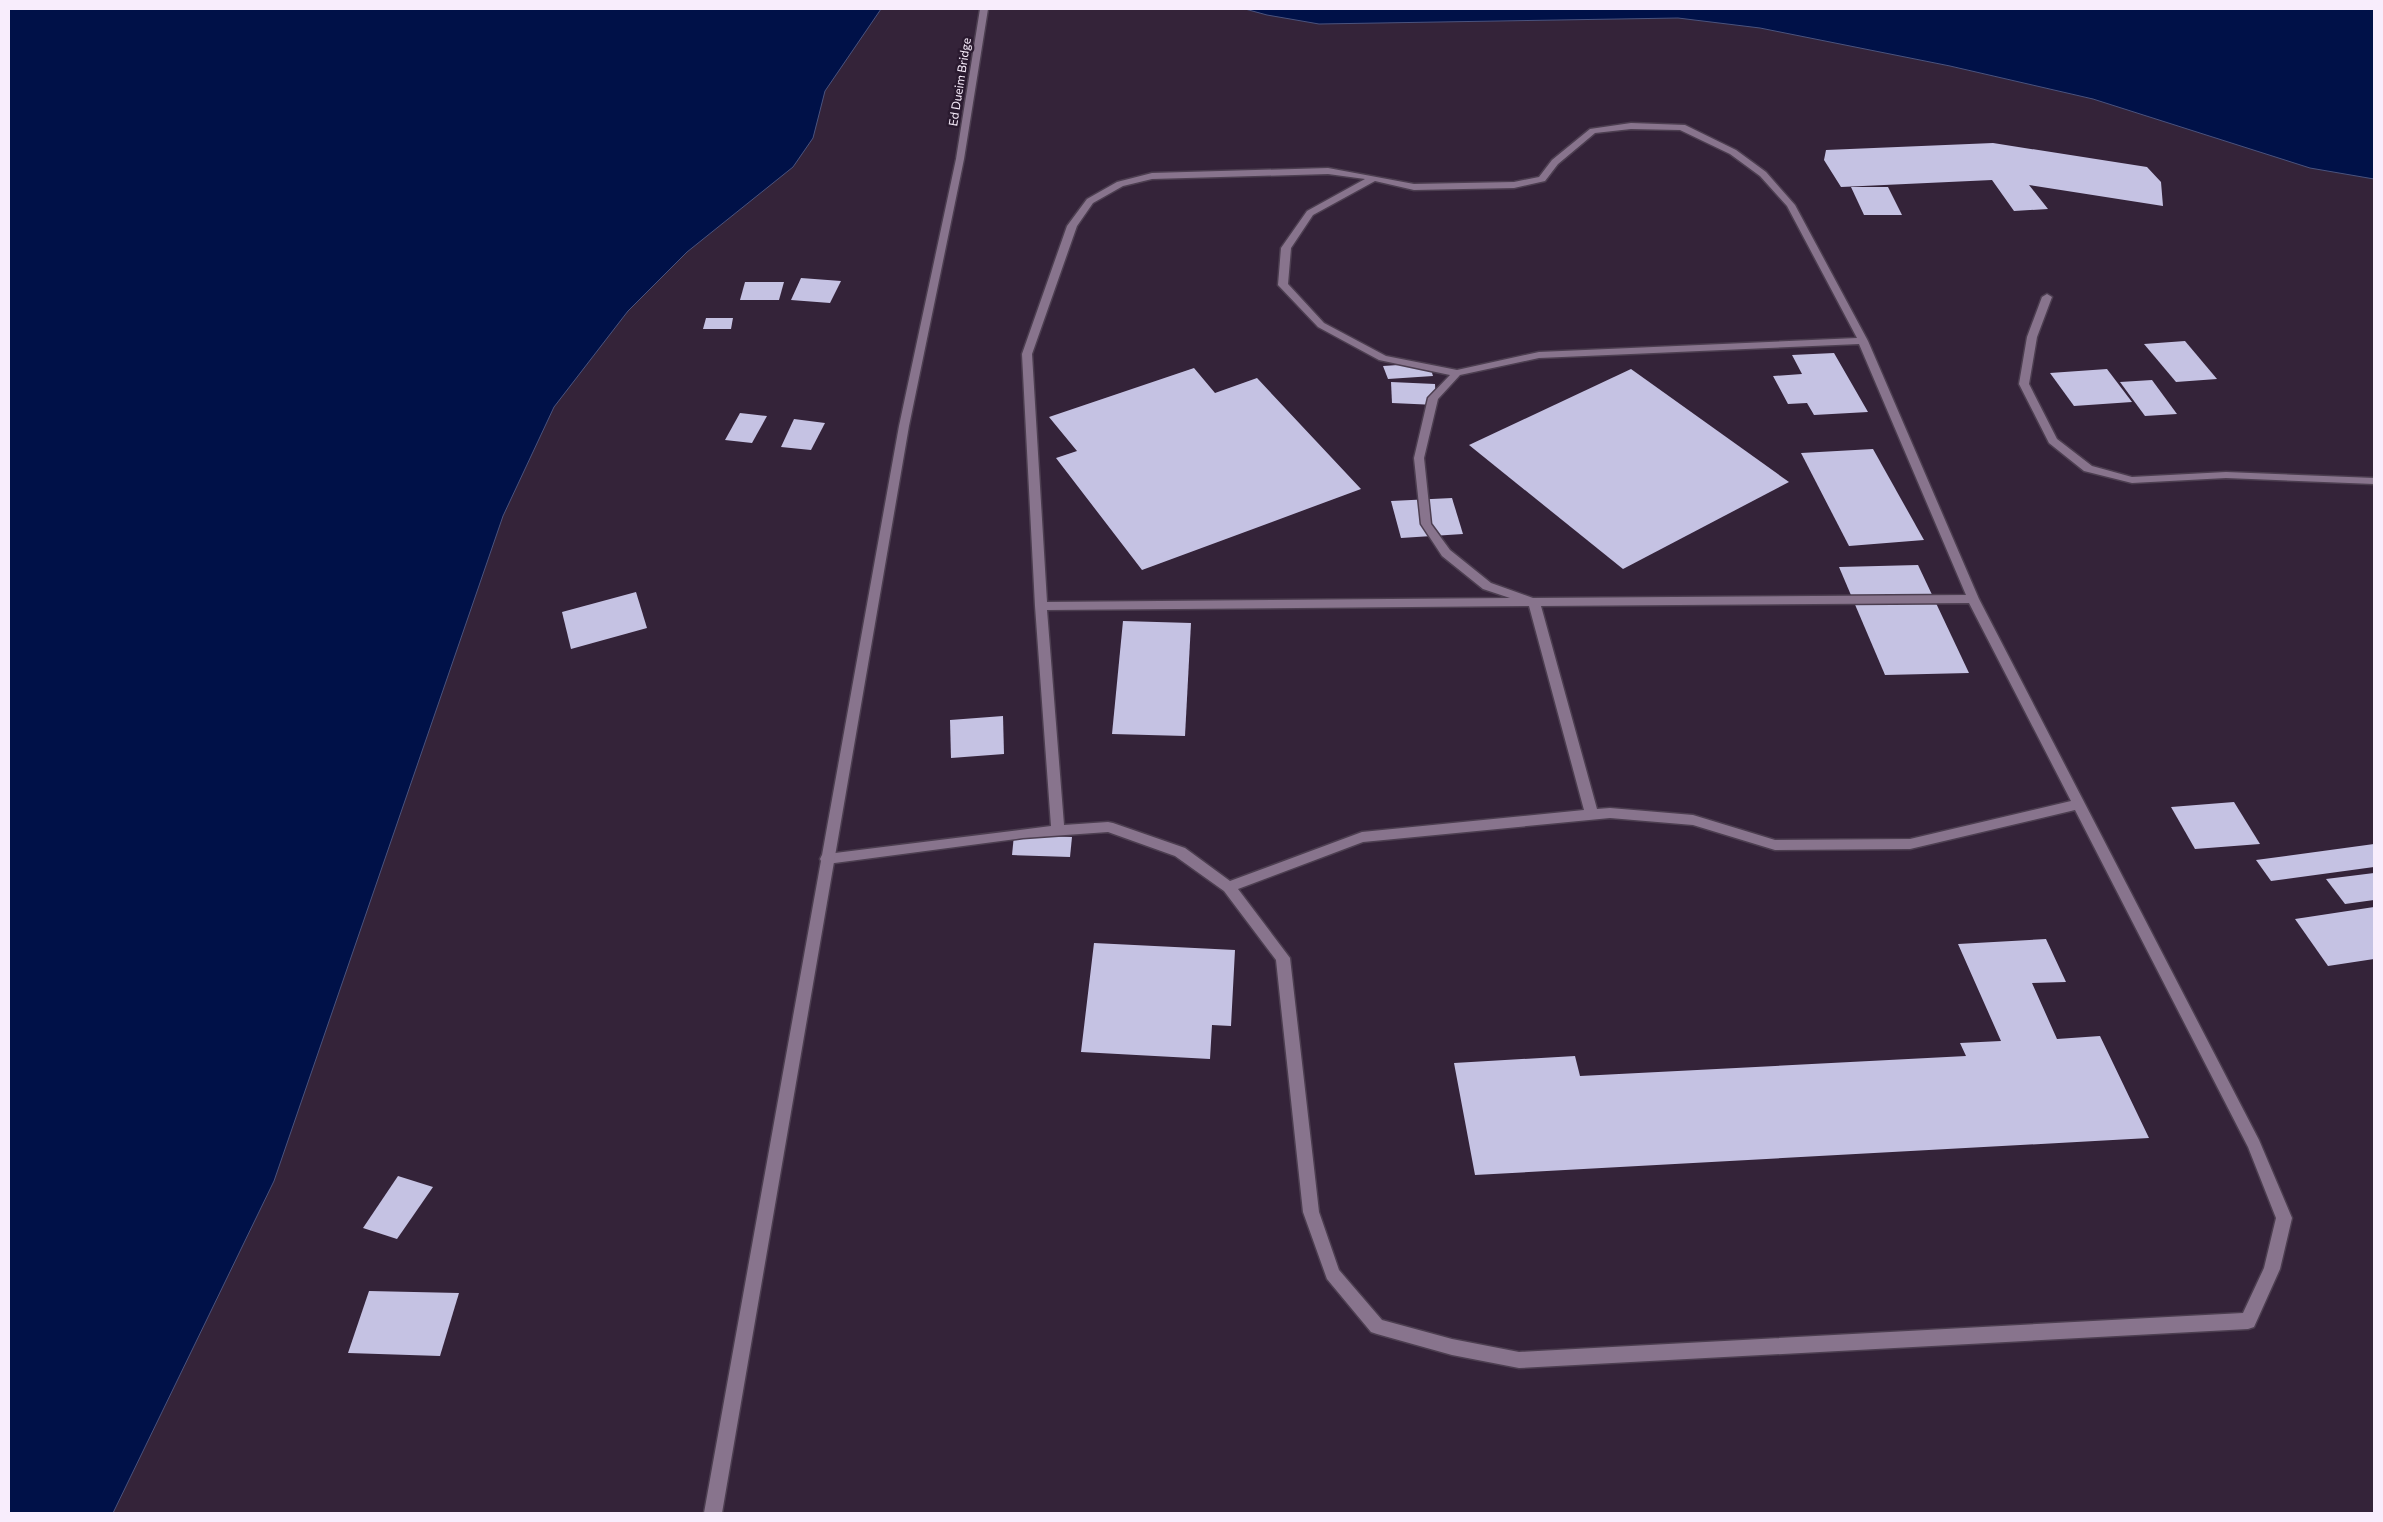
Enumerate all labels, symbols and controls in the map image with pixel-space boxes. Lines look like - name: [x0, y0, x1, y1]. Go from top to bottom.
- street label: Ed Dueim Bridge: [945, 37, 973, 127]

